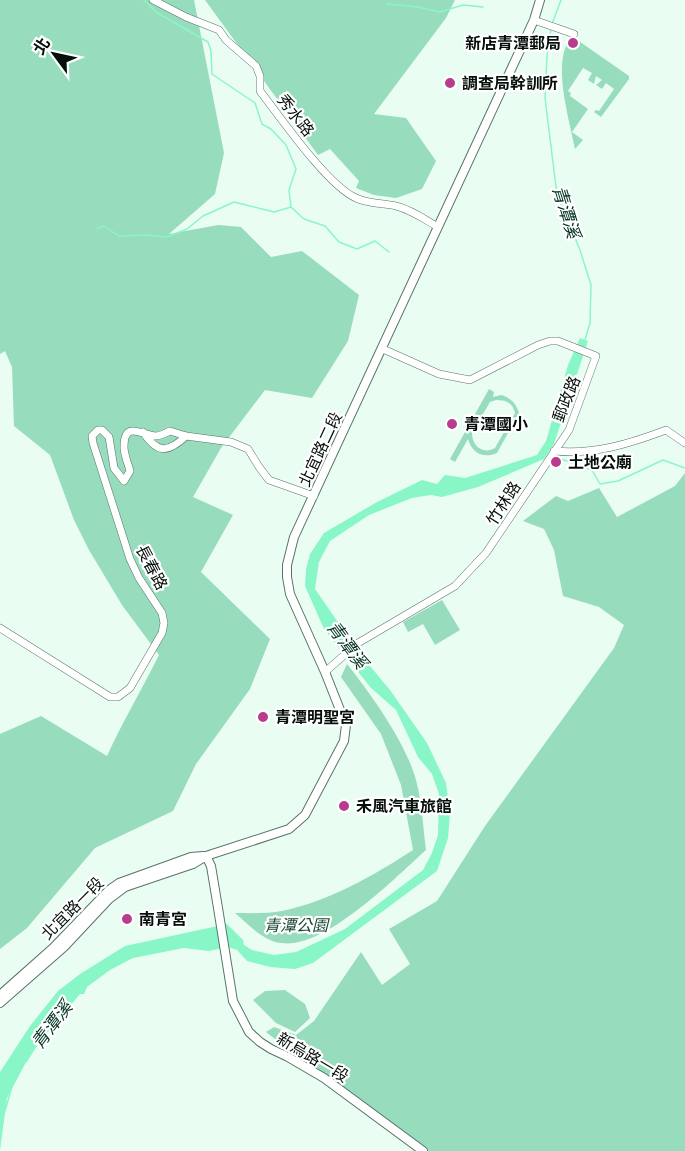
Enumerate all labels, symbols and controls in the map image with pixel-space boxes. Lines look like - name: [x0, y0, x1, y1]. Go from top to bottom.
- north arrow: [24, 24, 84, 84]
- text: 北: [30, 35, 53, 57]
- place label: 新店青潭郵局: [465, 35, 561, 52]
- marker: 新店青潭郵局: [566, 36, 580, 50]
- place label: 調查局幹訓所: [462, 74, 558, 92]
- marker: 調查局幹訓所: [443, 76, 457, 90]
- street label: 秀水路: [274, 91, 317, 139]
- water label: 青潭溪: [549, 183, 584, 244]
- street label: 郵政路: [550, 374, 583, 425]
- street label: 北宜路二段: [296, 409, 345, 489]
- place label: 青潭國小: [464, 416, 528, 433]
- marker: 青潭國小: [445, 417, 459, 431]
- place label: 土地公廟: [568, 454, 632, 471]
- marker: 土地公廟: [549, 455, 563, 469]
- street label: 竹林路: [483, 479, 524, 528]
- street label: 長春路: [133, 542, 170, 592]
- water label: 青潭溪: [323, 617, 373, 675]
- place label: 青潭明聖宮: [275, 709, 355, 726]
- marker: 青潭明聖宮: [256, 710, 270, 724]
- place label: 禾風汽車旅館: [356, 798, 452, 815]
- marker: 禾風汽車旅館: [337, 799, 351, 813]
- street label: 北宜路一段: [38, 874, 107, 943]
- place label: 南青宮: [139, 911, 187, 928]
- marker: 南青宮: [120, 912, 134, 926]
- park label: 青潭公園: [264, 917, 330, 934]
- water label: 青潭溪: [28, 995, 78, 1053]
- street label: 新烏路一段: [274, 1030, 351, 1085]

